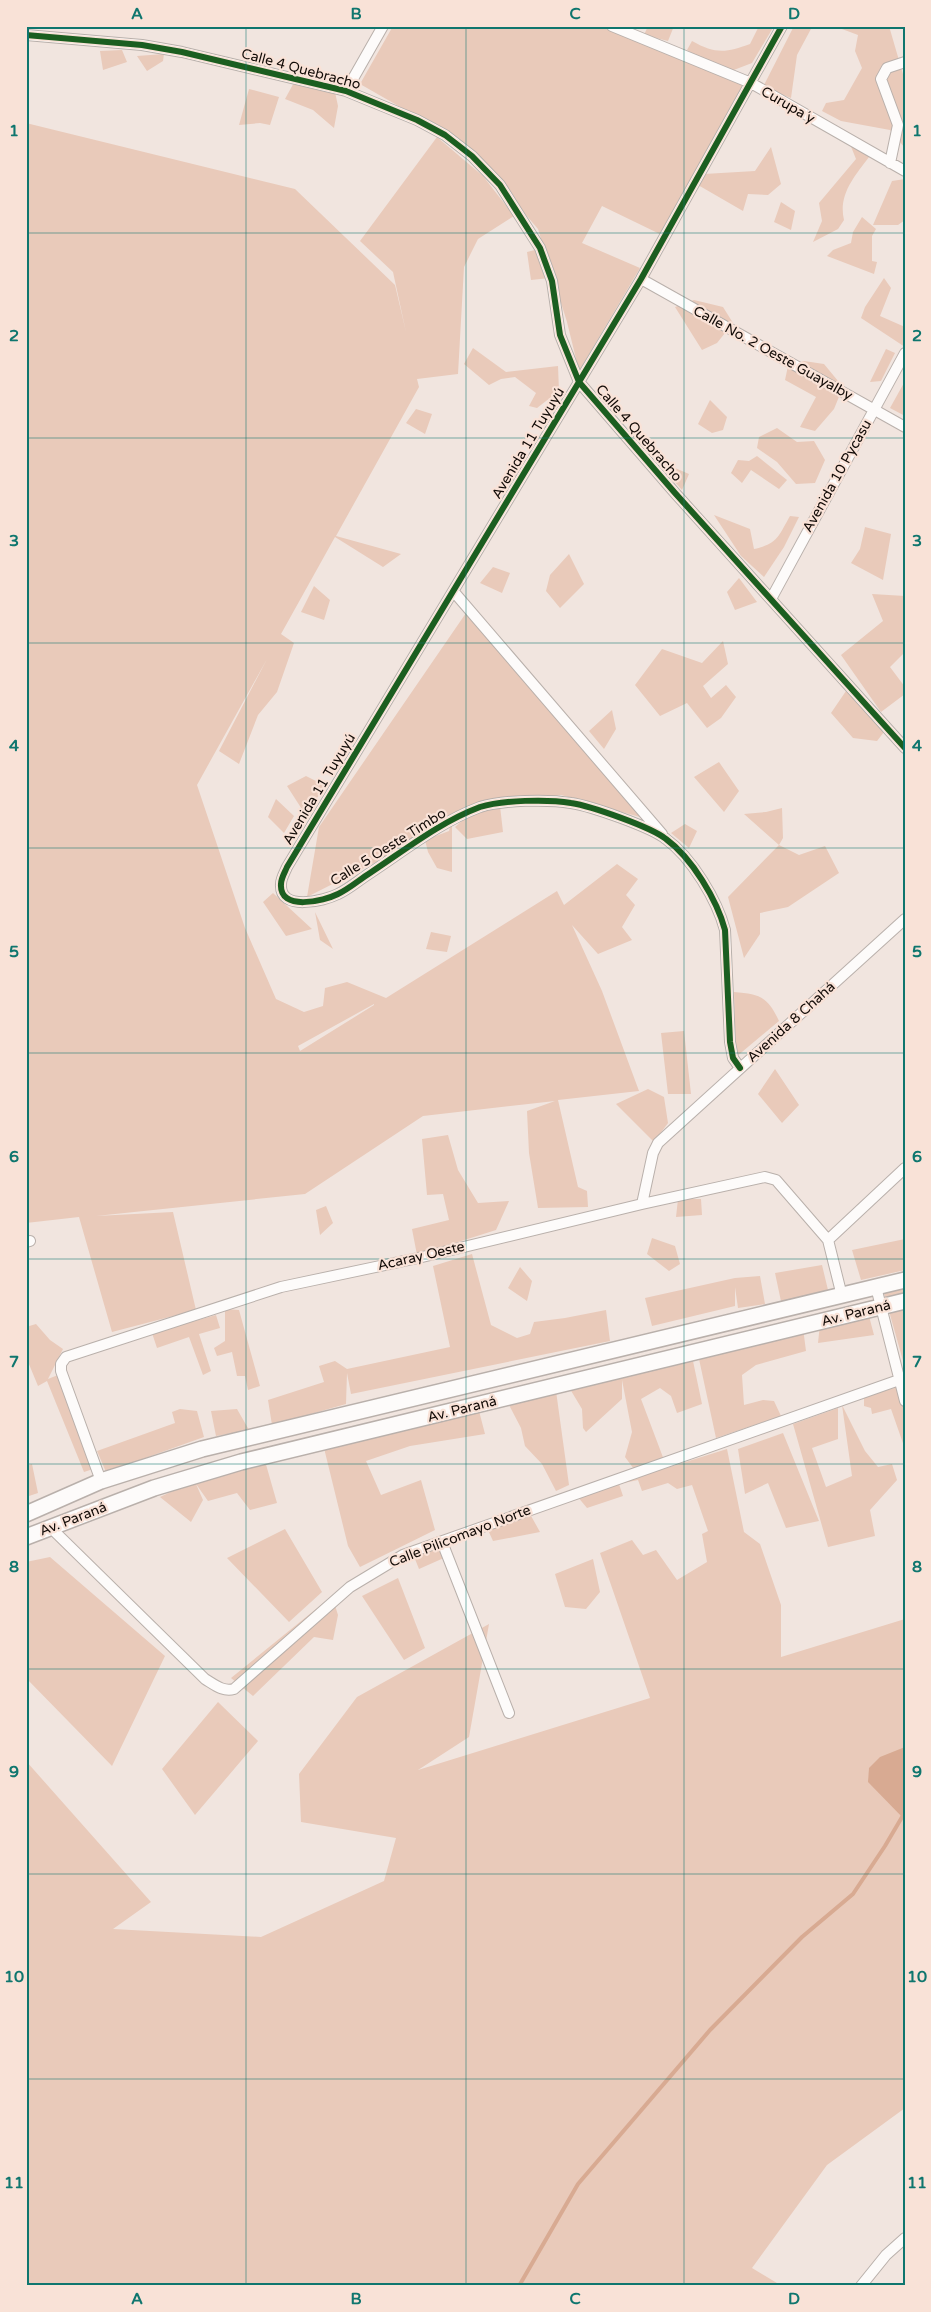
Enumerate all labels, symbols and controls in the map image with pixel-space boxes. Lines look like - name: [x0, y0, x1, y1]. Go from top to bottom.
- text: A: [131, 4, 143, 24]
- text: B: [350, 4, 362, 24]
- text: C: [569, 4, 581, 24]
- text: D: [788, 4, 800, 24]
- street label: Calle 4 Quebracho: [239, 45, 363, 93]
- street label: Curupa´y: [758, 83, 818, 127]
- text: 1: [9, 121, 19, 141]
- text: 1: [912, 121, 922, 141]
- street label: Calle No. 2 Oeste Guayalby: [690, 302, 856, 404]
- text: 2: [9, 326, 19, 346]
- text: 2: [912, 326, 922, 346]
- street label: Calle 4 Quebracho: [592, 381, 686, 485]
- street label: Avenida 11 Tuyuyú: [488, 384, 568, 502]
- street label: Avenida 10 Pycasu: [799, 417, 875, 535]
- text: 3: [9, 531, 19, 551]
- text: 3: [912, 531, 922, 551]
- street label: Avenida 11 Tuyuyú: [279, 730, 359, 848]
- text: 4: [9, 736, 19, 756]
- text: 4: [912, 736, 922, 756]
- street label: Calle 5 Oeste Timbo: [327, 805, 449, 889]
- text: 5: [9, 942, 19, 962]
- text: 5: [912, 942, 922, 962]
- street label: Avenida 8 Chahá: [744, 978, 838, 1066]
- text: 6: [9, 1147, 19, 1167]
- text: 6: [912, 1147, 922, 1167]
- street label: Acaray Oeste: [376, 1238, 466, 1274]
- street label: Av. Paraná: [820, 1296, 892, 1330]
- text: 7: [9, 1352, 19, 1372]
- text: 7: [912, 1352, 922, 1372]
- street label: Av. Paraná: [426, 1392, 498, 1426]
- street label: Av. Paraná: [37, 1498, 109, 1540]
- street label: Calle Pilicomayo Norte: [387, 1501, 533, 1571]
- text: 8: [9, 1557, 19, 1577]
- text: 8: [912, 1557, 922, 1577]
- text: 9: [9, 1762, 19, 1782]
- text: 9: [912, 1762, 922, 1782]
- text: 10: [4, 1967, 24, 1987]
- text: 10: [907, 1967, 927, 1987]
- text: 11: [4, 2173, 24, 2193]
- text: 11: [907, 2173, 927, 2193]
- text: A: [131, 2289, 143, 2309]
- text: B: [350, 2289, 362, 2309]
- text: C: [569, 2289, 581, 2309]
- text: D: [788, 2289, 800, 2309]

